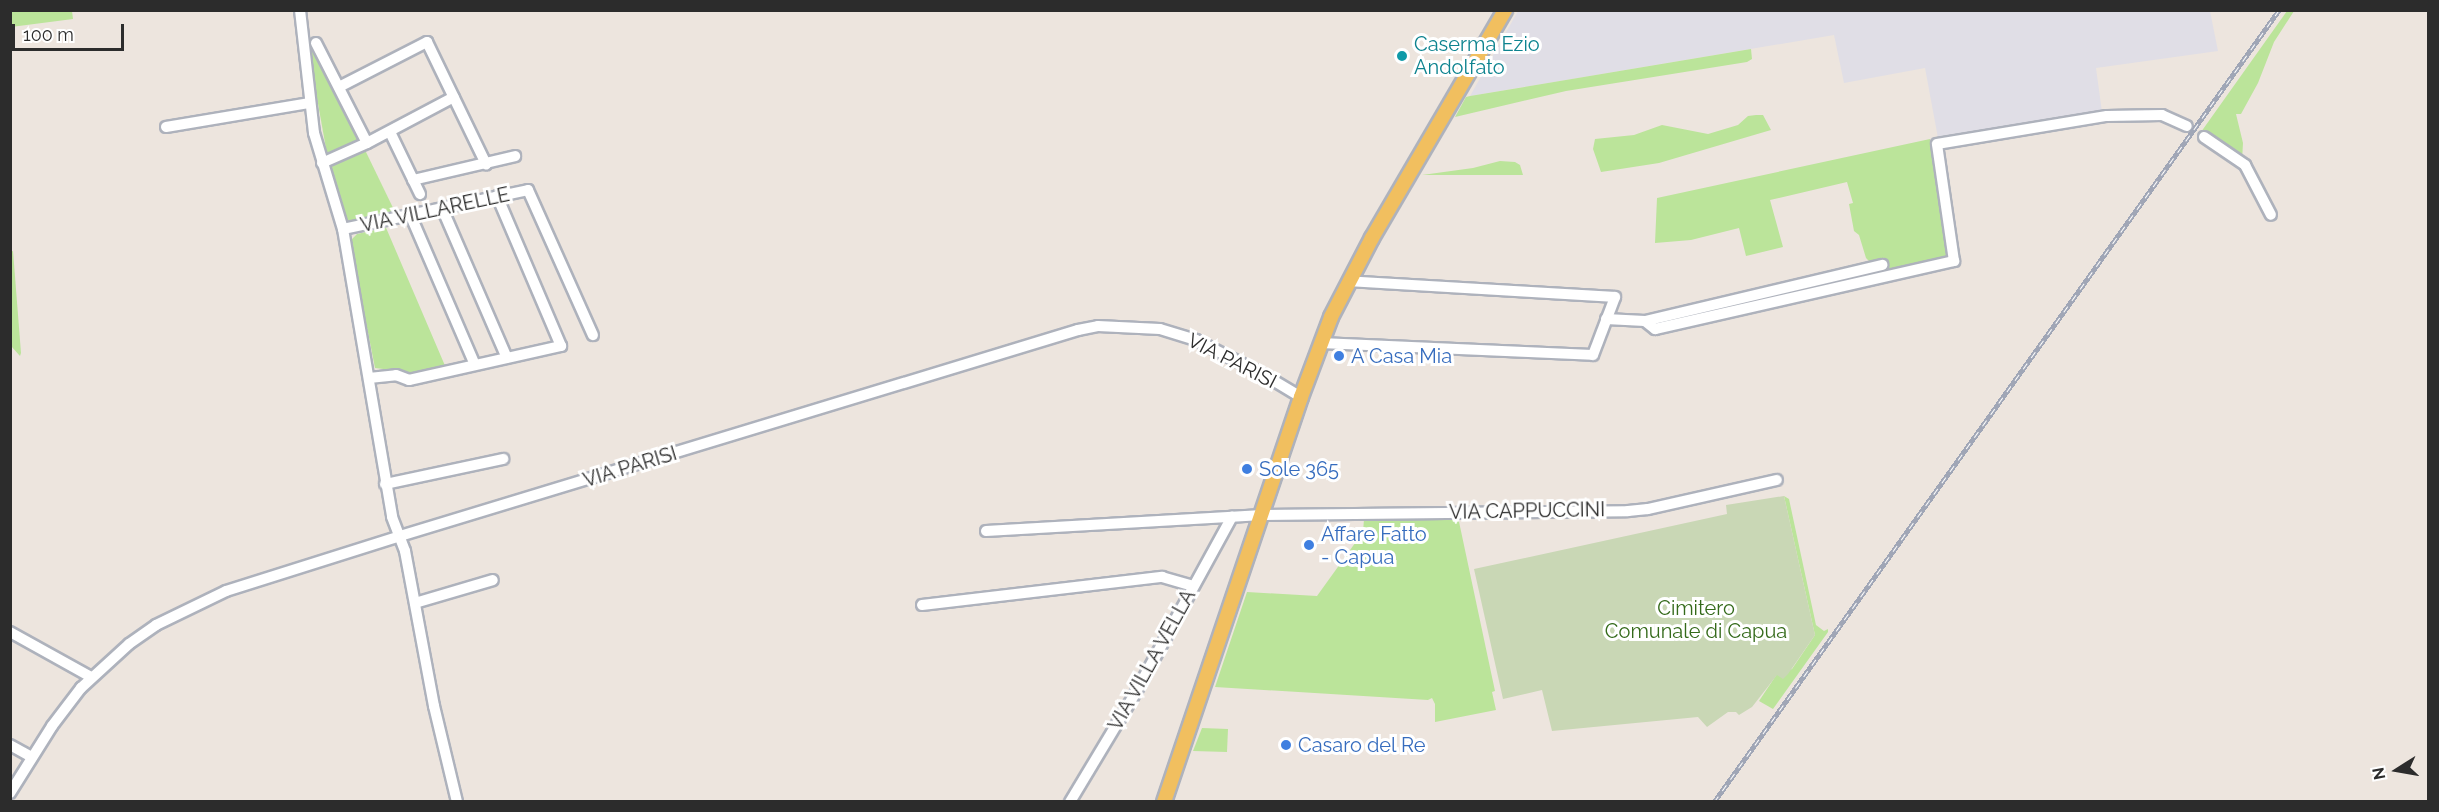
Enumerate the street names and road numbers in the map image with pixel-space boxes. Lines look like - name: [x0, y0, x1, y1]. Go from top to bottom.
- street label: VIA VILLARELLE: [358, 182, 512, 238]
- street label: VIA PARISI: [1183, 328, 1281, 394]
- street label: VIA PARISI: [580, 441, 680, 493]
- street label: VIA CAPPUCCINI: [1448, 498, 1606, 524]
- street label: VIA VILLA VELLA: [1103, 584, 1201, 736]

